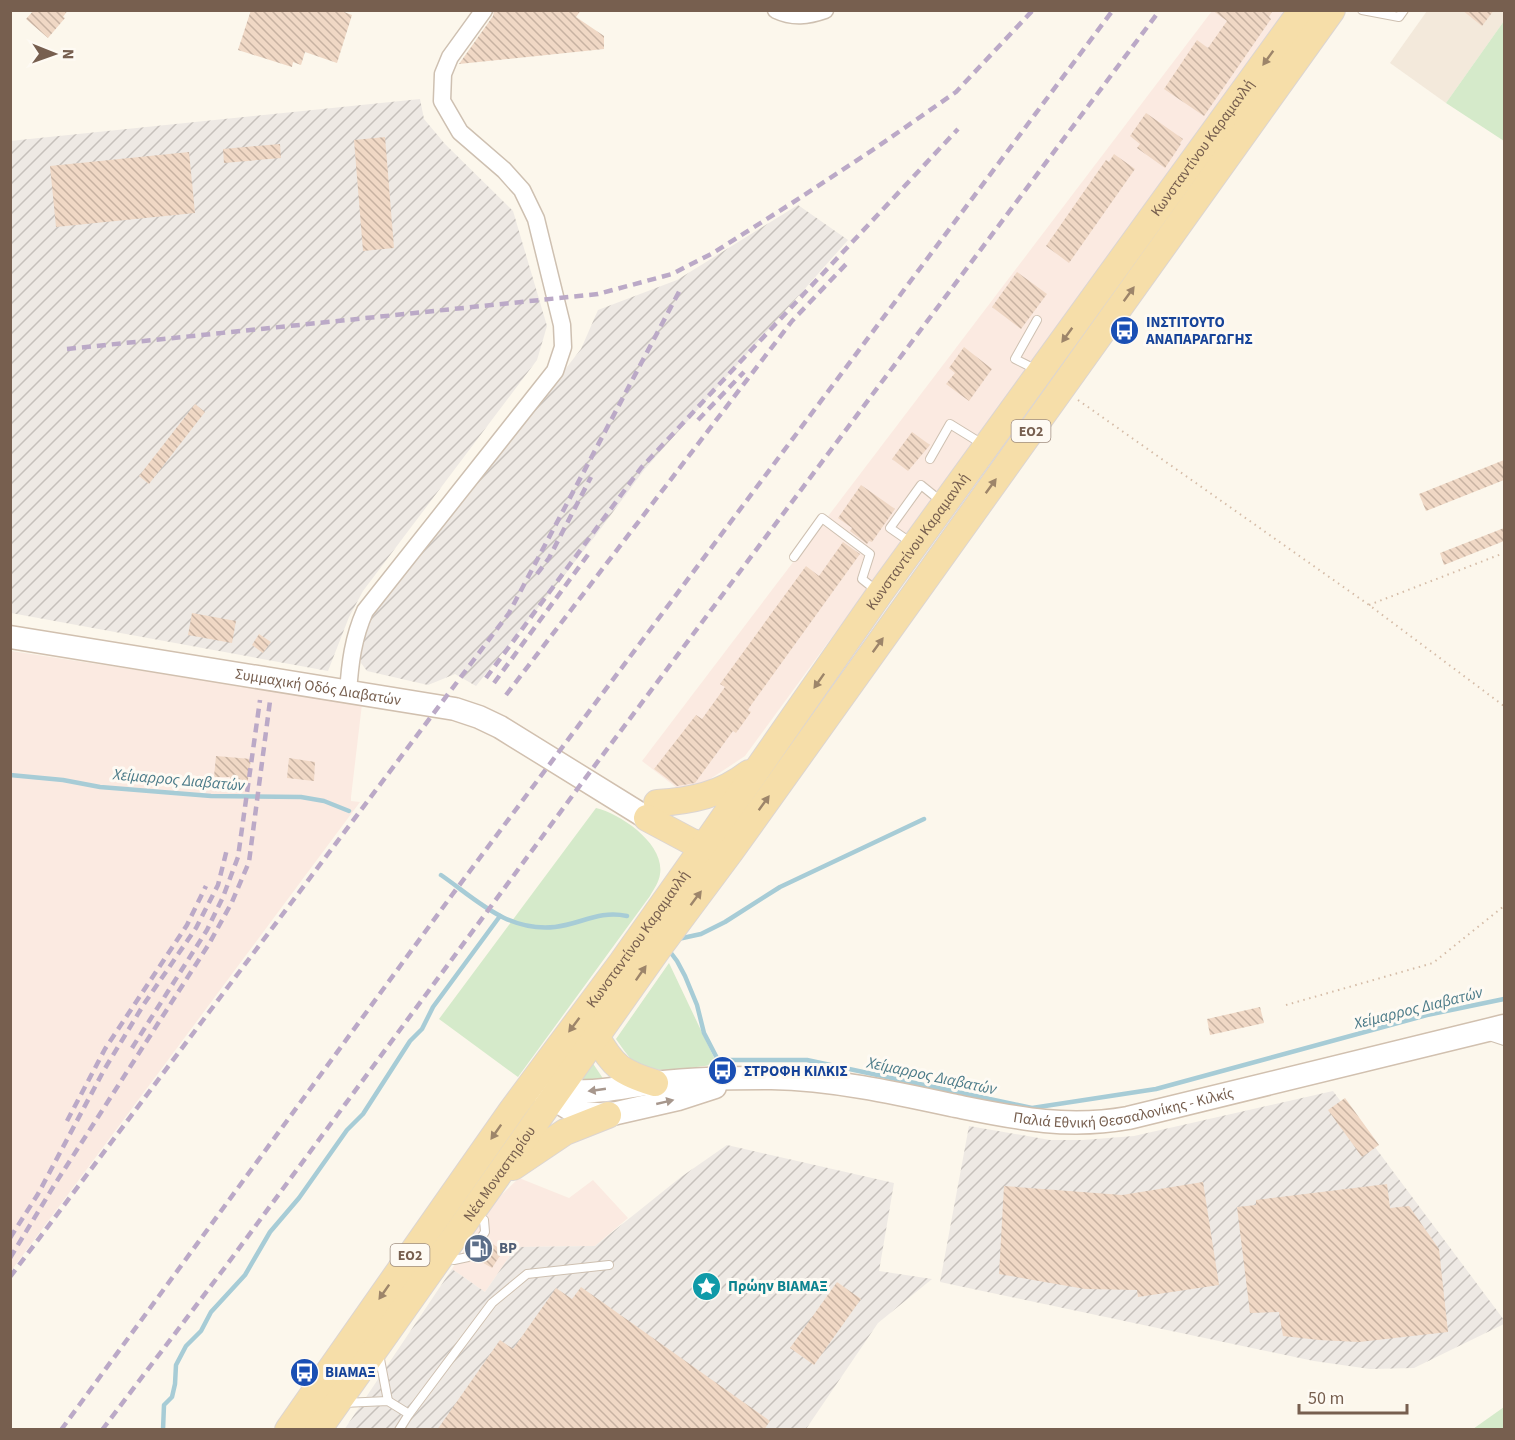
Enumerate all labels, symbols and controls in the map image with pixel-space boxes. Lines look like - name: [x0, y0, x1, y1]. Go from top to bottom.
- north arrow: [24, 24, 84, 84]
- text: N: [57, 49, 79, 60]
- one-way arrow: [1262, 49, 1274, 65]
- street label: Κωνσταντίνου Καραμανλή: [1146, 75, 1260, 221]
- one-way arrow: [1123, 286, 1135, 302]
- place label: ΙΝΣΤΙΤΟΥΤΟ ΑΝΑΠΑΡΑΓΩΓΗΣ: [1145, 312, 1253, 350]
- bus stop icon: ΙΝΣΤΙΤΟΥΤΟ ΑΝΑΠΑΡΑΓΩΓΗΣ: [1109, 315, 1141, 347]
- one-way arrow: [1061, 326, 1073, 342]
- road number: ΕΟ2: [1012, 420, 1050, 442]
- street label: Κωνσταντίνου Καραμανλή: [861, 469, 975, 615]
- one-way arrow: [985, 479, 997, 495]
- one-way arrow: [872, 637, 884, 653]
- street label: Συμμαχική Οδός Διαβατών: [233, 664, 402, 711]
- one-way arrow: [813, 672, 825, 688]
- water label: Χείμαρρος Διαβατών: [111, 763, 246, 797]
- one-way arrow: [758, 796, 770, 812]
- street label: Κωνσταντίνου Καραμανλή: [582, 866, 695, 1012]
- one-way arrow: [690, 891, 702, 907]
- one-way arrow: [635, 966, 647, 982]
- water label: Χείμαρρος Διαβατών: [1351, 981, 1486, 1035]
- one-way arrow: [568, 1017, 580, 1033]
- water label: Χείμαρρος Διαβατών: [864, 1051, 999, 1101]
- bus stop icon: ΣΤΡΟΦΗ ΚΙΛΚΙΣ: [707, 1055, 739, 1087]
- place label: ΣΤΡΟΦΗ ΚΙΛΚΙΣ: [744, 1061, 848, 1082]
- street label: Παλιά Εθνική Θεσσαλονίκης - Κιλκίς: [1012, 1082, 1236, 1134]
- one-way arrow: [587, 1086, 606, 1095]
- one-way arrow: [656, 1097, 674, 1107]
- street label: Νέα Μοναστηρίου: [459, 1122, 541, 1226]
- one-way arrow: [491, 1124, 502, 1140]
- fuel station icon: BP: [462, 1232, 494, 1264]
- place label: BP: [499, 1238, 517, 1259]
- road number: ΕΟ2: [390, 1244, 430, 1266]
- place icon: Πρώην ΒΙΑΜΑΞ: [691, 1270, 723, 1302]
- place label: Πρώην ΒΙΑΜΑΞ: [728, 1276, 828, 1297]
- one-way arrow: [378, 1283, 390, 1299]
- bus stop icon: ΒΙΑΜΑΞ: [288, 1356, 320, 1388]
- place label: ΒΙΑΜΑΞ: [325, 1362, 376, 1383]
- scale bar: [1299, 1377, 1407, 1415]
- text: 50 m: [1308, 1386, 1344, 1411]

